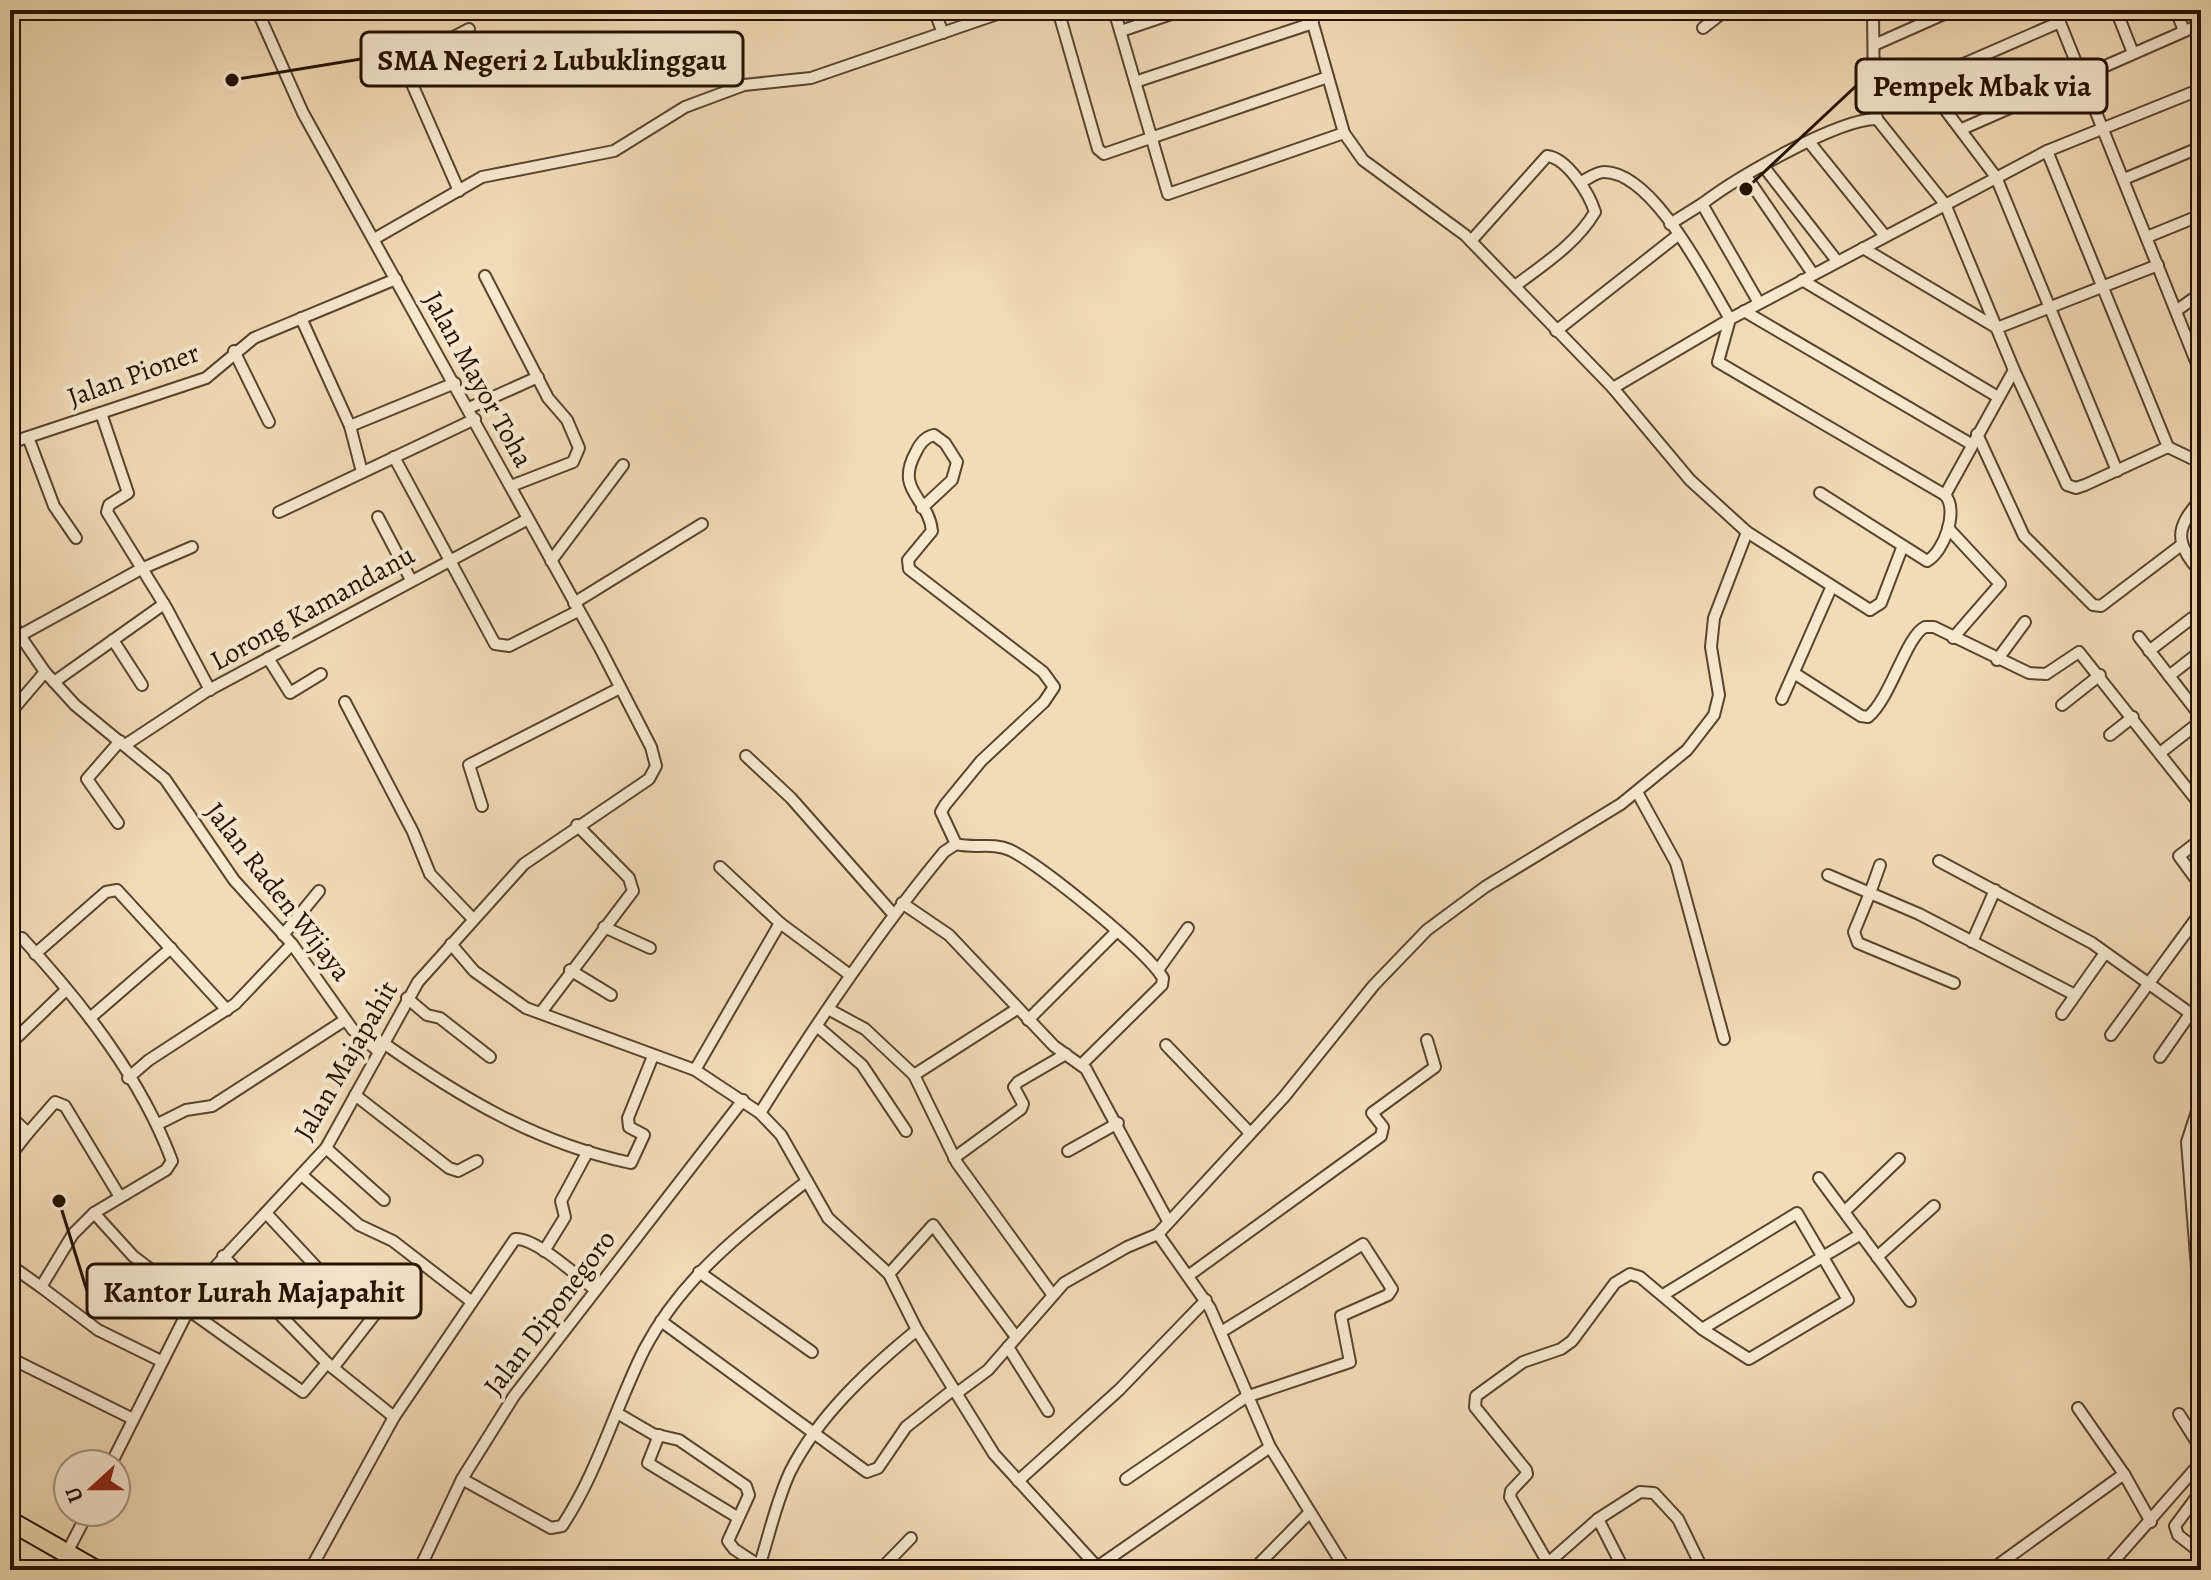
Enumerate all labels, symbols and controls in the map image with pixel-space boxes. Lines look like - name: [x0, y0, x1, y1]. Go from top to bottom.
- callout: SMA Negeri 2 Lubuklinggau: [361, 32, 743, 86]
- text: SMA Negeri 2 Lubuklinggau: [377, 40, 727, 80]
- callout: Pempek Mbak via: [1856, 59, 2107, 113]
- text: Pempek Mbak via: [1873, 66, 2092, 106]
- street label: Jalan Mayor Toha: [414, 285, 542, 474]
- street label: Jalan Pioner: [62, 333, 205, 416]
- street label: Lorong Kamandanu: [204, 536, 422, 680]
- street label: Jalan Raden Wijaya: [196, 794, 360, 989]
- street label: Jalan Majapahit: [285, 974, 407, 1147]
- street label: Jalan Diponegoro: [475, 1222, 625, 1403]
- callout: Kantor Lurah Majapahit: [87, 1264, 421, 1318]
- text: Kantor Lurah Majapahit: [103, 1272, 405, 1312]
- north arrow: [52, 1448, 132, 1528]
- text: U: [57, 1482, 91, 1507]

